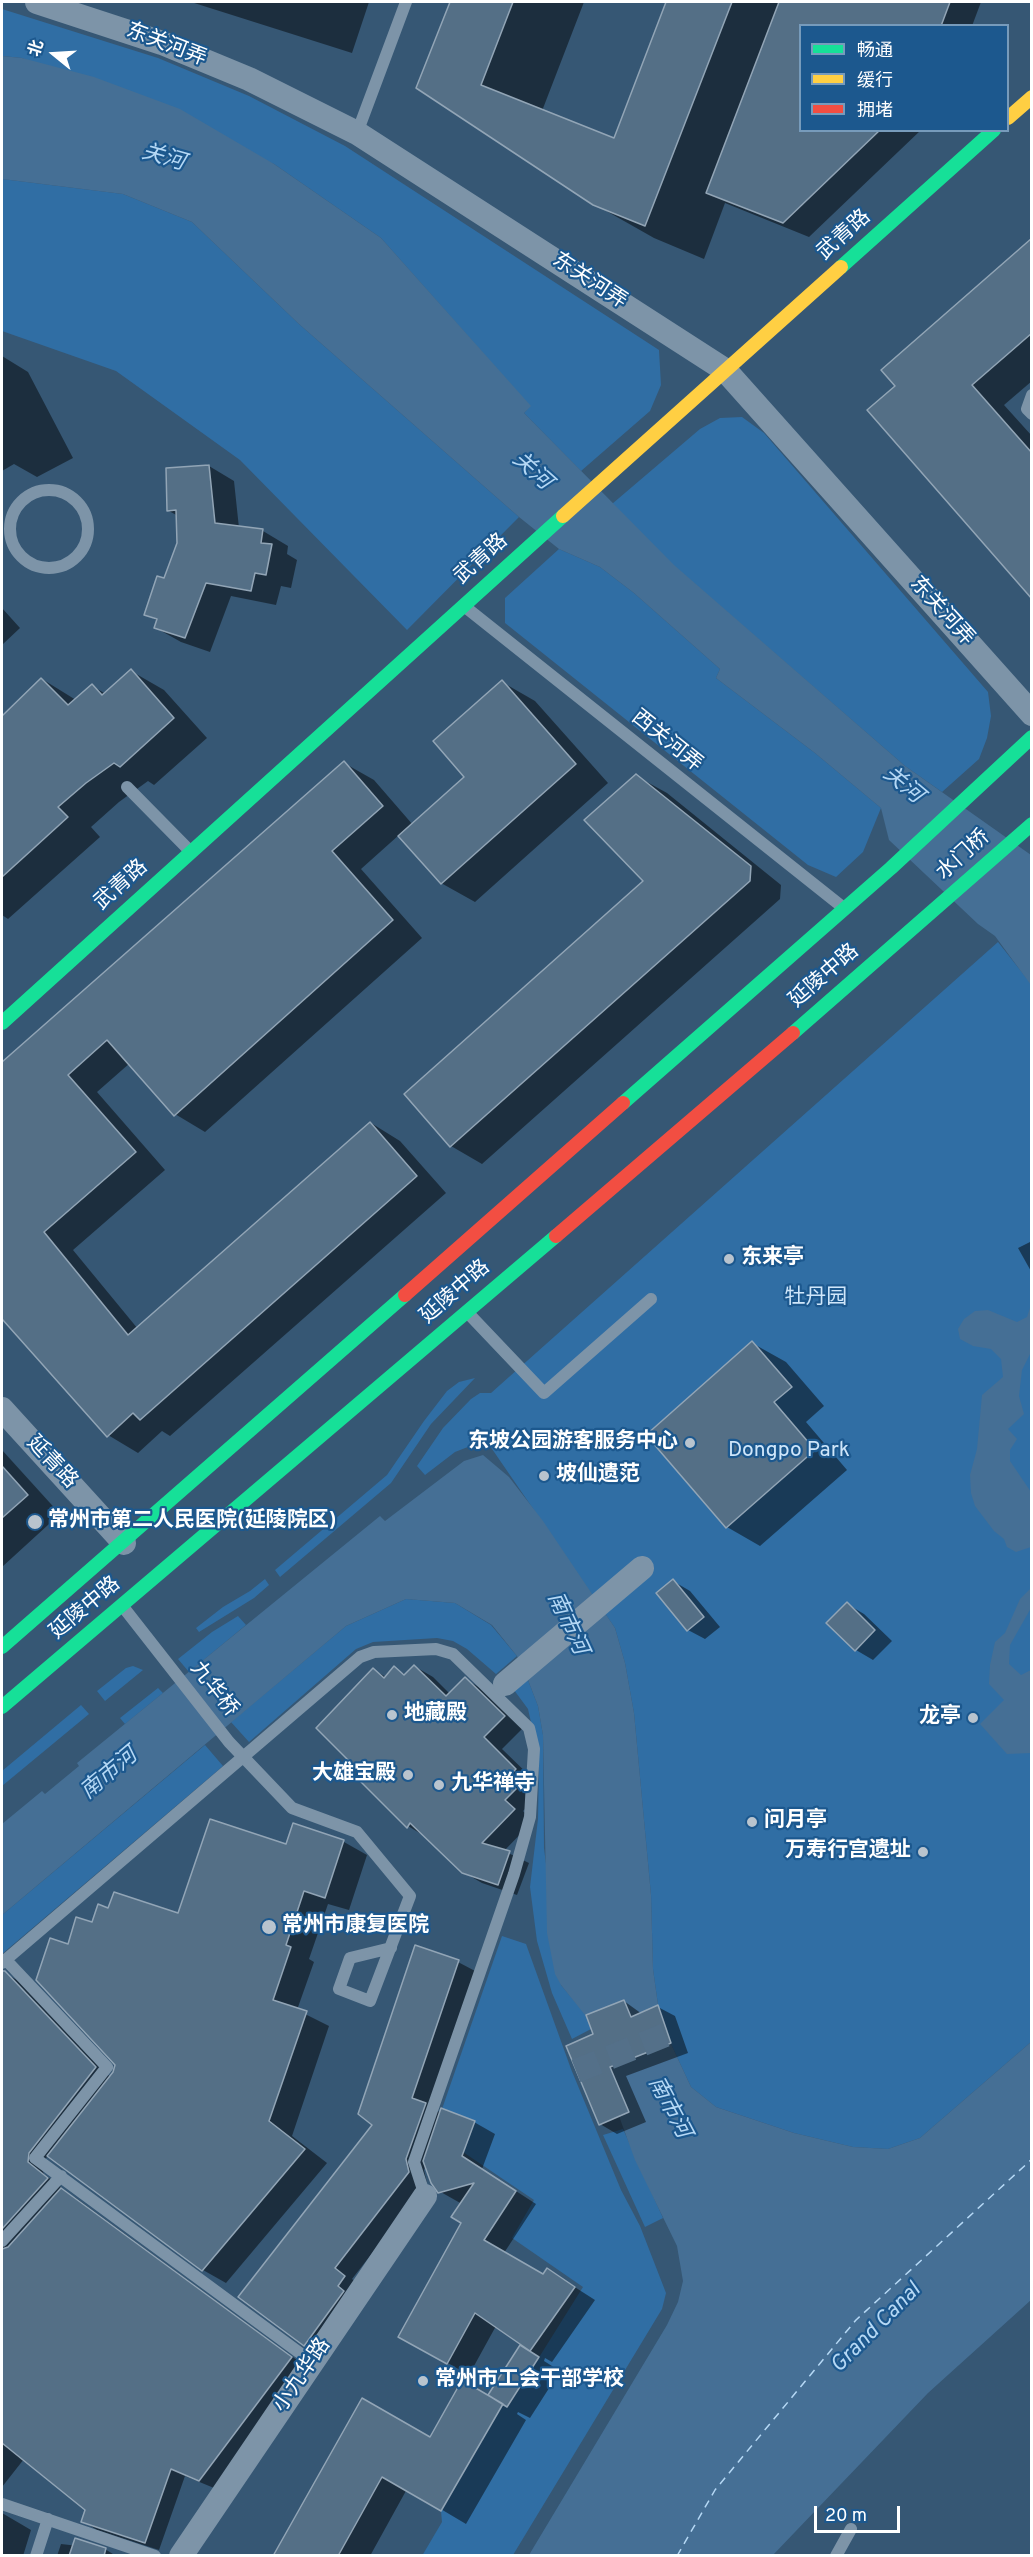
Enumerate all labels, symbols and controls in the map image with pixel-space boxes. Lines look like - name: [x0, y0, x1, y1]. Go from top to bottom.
- street label: 东关河弄: [122, 19, 210, 73]
- north arrow: [24, 24, 84, 84]
- legend: [799, 24, 1009, 132]
- text: 北: [25, 38, 49, 59]
- text: 畅通: [857, 40, 893, 63]
- text: 缓行: [857, 70, 893, 93]
- text: 拥堵: [857, 100, 893, 123]
- water label: 关河: [138, 140, 188, 178]
- street label: 武青路: [813, 206, 877, 266]
- street label: 东关河弄: [547, 249, 631, 315]
- water label: 关河: [506, 447, 556, 497]
- street label: 武青路: [450, 530, 514, 590]
- street label: 东关河弄: [904, 572, 978, 652]
- street label: 西关河弄: [625, 706, 707, 778]
- water label: 关河: [877, 762, 927, 810]
- street label: 水门桥: [932, 826, 996, 886]
- street label: 武青路: [90, 856, 154, 916]
- street label: 延陵中路: [785, 940, 865, 1014]
- place label: 东来亭: [741, 1246, 804, 1272]
- marker: 东来亭: [722, 1252, 736, 1266]
- street label: 延陵中路: [416, 1256, 496, 1330]
- park label: 牡丹园: [785, 1286, 847, 1312]
- place label: 东坡公园游客服务中心: [468, 1430, 678, 1456]
- street label: 延青路: [20, 1431, 82, 1495]
- marker: 东坡公园游客服务中心: [683, 1436, 697, 1450]
- park label: Dongpo Park: [728, 1439, 850, 1465]
- place label: 坡仙遗范: [556, 1463, 640, 1489]
- marker: 坡仙遗范: [537, 1469, 551, 1483]
- place label: 常州市第二人民医院(延陵院区): [48, 1509, 337, 1535]
- marker: 常州市第二人民医院(延陵院区): [26, 1513, 44, 1531]
- street label: 延陵中路: [46, 1572, 126, 1646]
- water label: 南市河: [540, 1589, 592, 1659]
- street label: 九华桥: [184, 1657, 242, 1723]
- place label: 地藏殿: [404, 1702, 467, 1728]
- place label: 龙亭: [919, 1705, 961, 1731]
- marker: 地藏殿: [385, 1708, 399, 1722]
- marker: 龙亭: [966, 1711, 980, 1725]
- water label: 南市河: [76, 1744, 144, 1806]
- place label: 大雄宝殿: [312, 1762, 396, 1788]
- marker: 大雄宝殿: [401, 1768, 415, 1782]
- place label: 九华禅寺: [451, 1772, 535, 1798]
- marker: 九华禅寺: [432, 1778, 446, 1792]
- place label: 问月亭: [764, 1809, 827, 1835]
- marker: 问月亭: [745, 1815, 759, 1829]
- place label: 万寿行宫遗址: [785, 1839, 911, 1865]
- marker: 万寿行宫遗址: [916, 1845, 930, 1859]
- place label: 常州市康复医院: [282, 1914, 429, 1940]
- marker: 常州市康复医院: [260, 1918, 278, 1936]
- water label: 南市河: [641, 2073, 695, 2143]
- water label: Grand Canal: [826, 2278, 928, 2380]
- street label: 小九华路: [269, 2334, 337, 2418]
- place label: 常州市工会干部学校: [435, 2368, 624, 2394]
- marker: 常州市工会干部学校: [416, 2374, 430, 2388]
- scale bar: [817, 2494, 902, 2532]
- text: 20 m: [825, 2505, 867, 2528]

